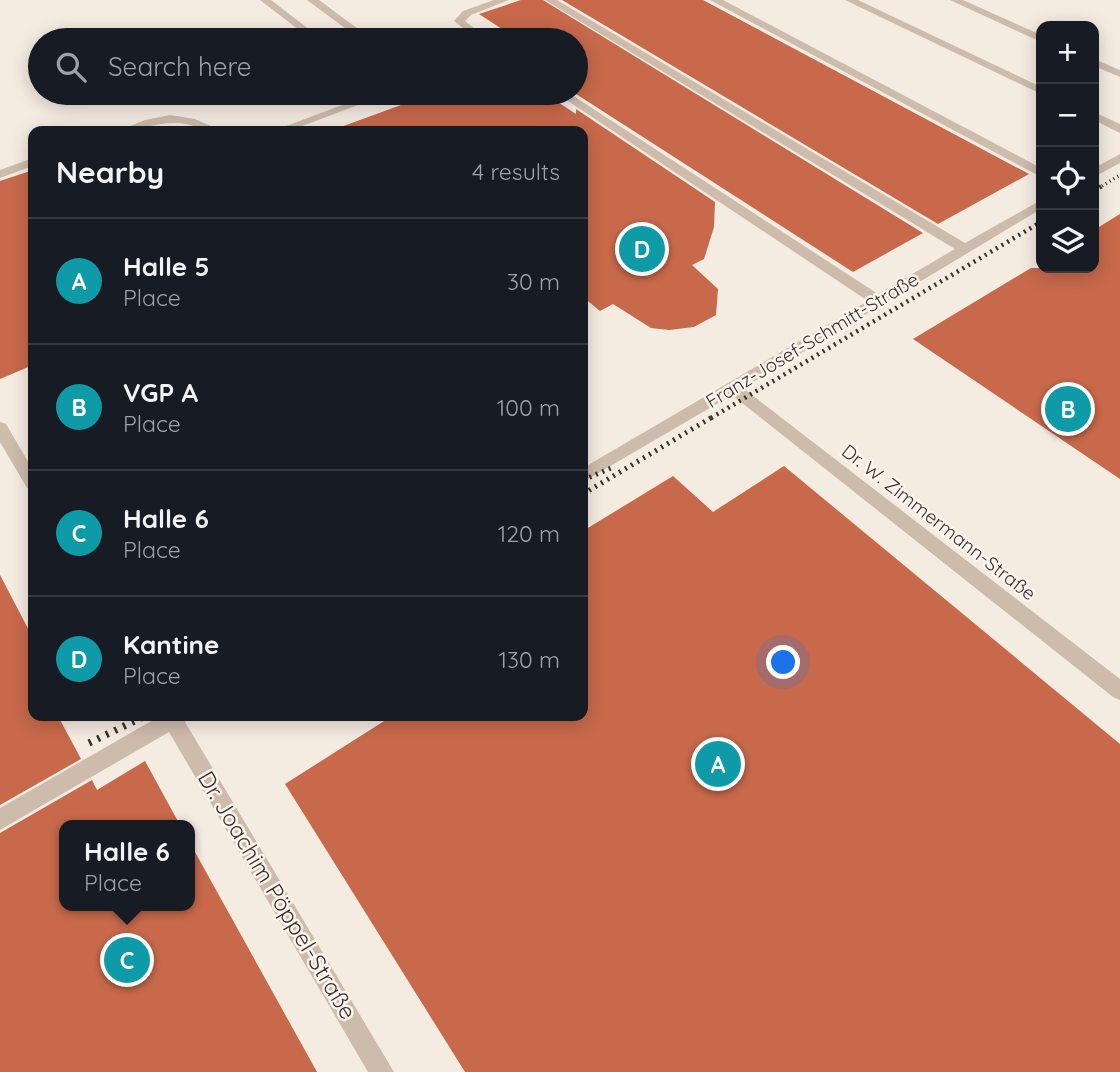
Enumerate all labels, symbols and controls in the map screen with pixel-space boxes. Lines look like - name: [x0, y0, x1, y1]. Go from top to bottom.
- map controls: [1036, 21, 1099, 273]
- button: +: [1036, 21, 1099, 84]
- search box: [28, 28, 588, 105]
- icon: search: [52, 48, 90, 86]
- text: Search here: [108, 50, 252, 83]
- button: −: [1036, 84, 1099, 147]
- button: locate: [1036, 147, 1099, 210]
- text: Nearby: [56, 153, 164, 191]
- text: 4 results: [472, 157, 560, 186]
- button: layers: [1036, 210, 1099, 273]
- pin: D: [619, 223, 665, 275]
- text: Halle 5: [123, 250, 209, 283]
- text: A: [72, 267, 86, 296]
- text: 30 m: [507, 267, 560, 296]
- street label: Franz-Josef-Schmitt-Straße: [701, 267, 923, 413]
- text: Place: [123, 283, 181, 312]
- text: VGP A: [123, 376, 198, 409]
- pin: B: [1045, 383, 1091, 435]
- text: B: [71, 393, 87, 422]
- text: 100 m: [497, 393, 560, 422]
- text: Place: [123, 409, 181, 438]
- street label: Dr. W. Zimmermann-Straße: [837, 439, 1041, 605]
- text: Halle 6: [123, 502, 209, 535]
- text: C: [72, 519, 86, 548]
- text: 120 m: [498, 519, 560, 548]
- text: Place: [123, 535, 181, 564]
- text: Kantine: [123, 628, 219, 661]
- text: D: [71, 645, 87, 674]
- text: 130 m: [498, 645, 560, 674]
- your location: [766, 645, 800, 679]
- text: Place: [123, 661, 181, 690]
- pin: A: [695, 738, 741, 790]
- street label: Dr. Joachim Pöppel-Straße: [192, 765, 363, 1024]
- popup: [59, 820, 195, 911]
- text: Halle 6: [84, 835, 170, 868]
- text: Place: [84, 868, 142, 897]
- pin: C: [104, 934, 150, 986]

